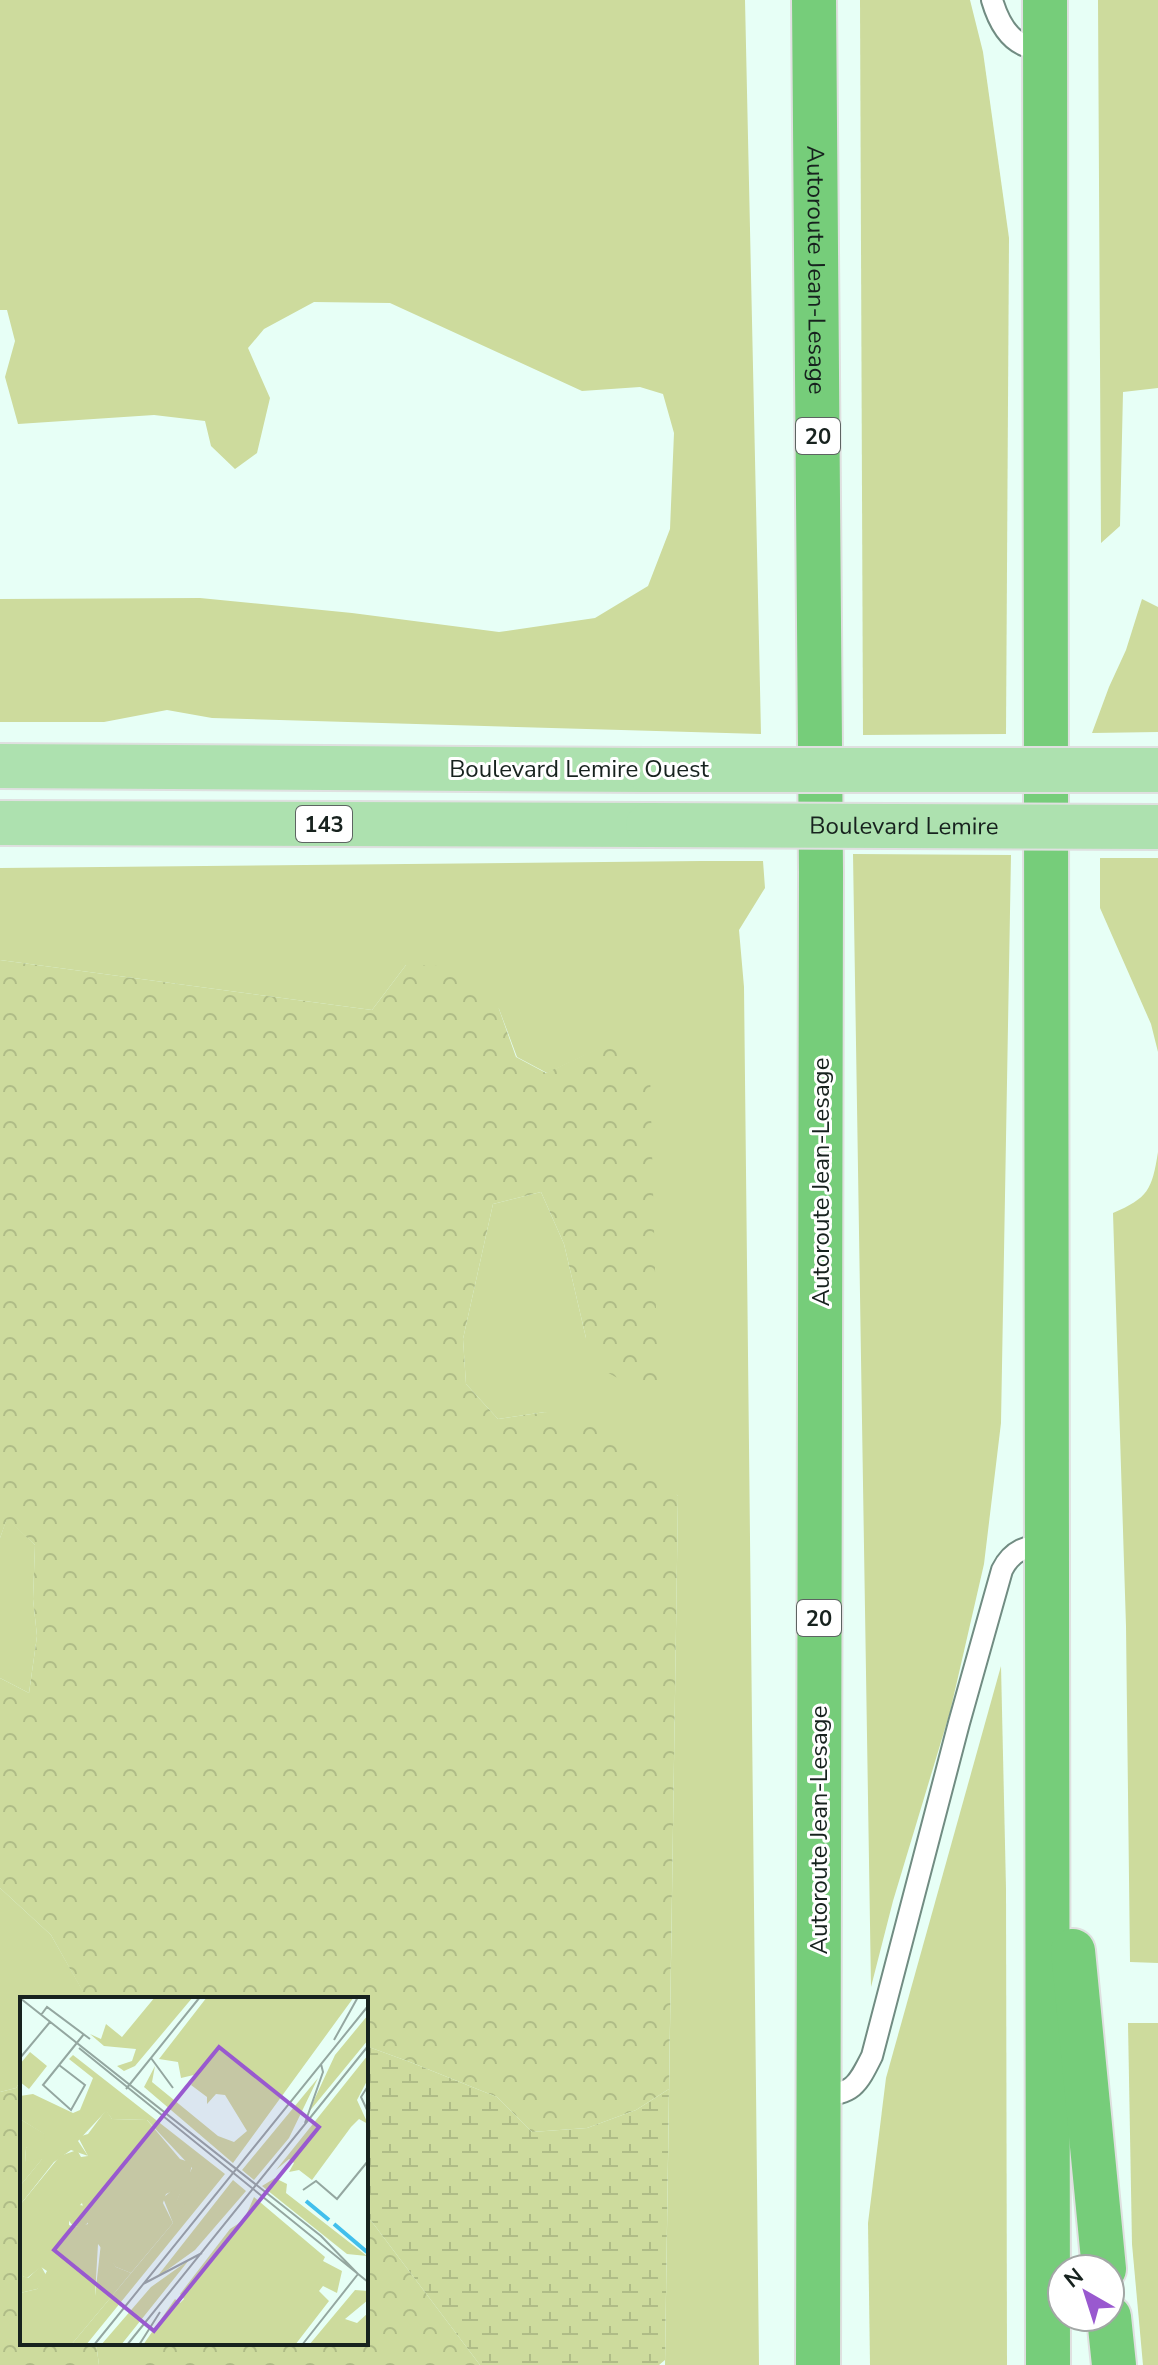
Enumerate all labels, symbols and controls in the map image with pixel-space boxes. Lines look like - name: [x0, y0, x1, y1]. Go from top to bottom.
- street label: Autoroute Jean-Lesage: [799, 145, 833, 395]
- road number: 20: [796, 418, 840, 454]
- street label: Boulevard Lemire Ouest: [449, 753, 709, 785]
- road number: 143: [296, 806, 352, 842]
- street label: Boulevard Lemire: [809, 810, 999, 842]
- street label: Autoroute Jean-Lesage: [805, 1058, 837, 1306]
- road number: 20: [797, 1600, 841, 1636]
- street label: Autoroute Jean-Lesage: [803, 1706, 835, 1954]
- inset map: [20, 1997, 368, 2345]
- north arrow: [1046, 2253, 1126, 2333]
- text: N: [1058, 2261, 1090, 2295]

